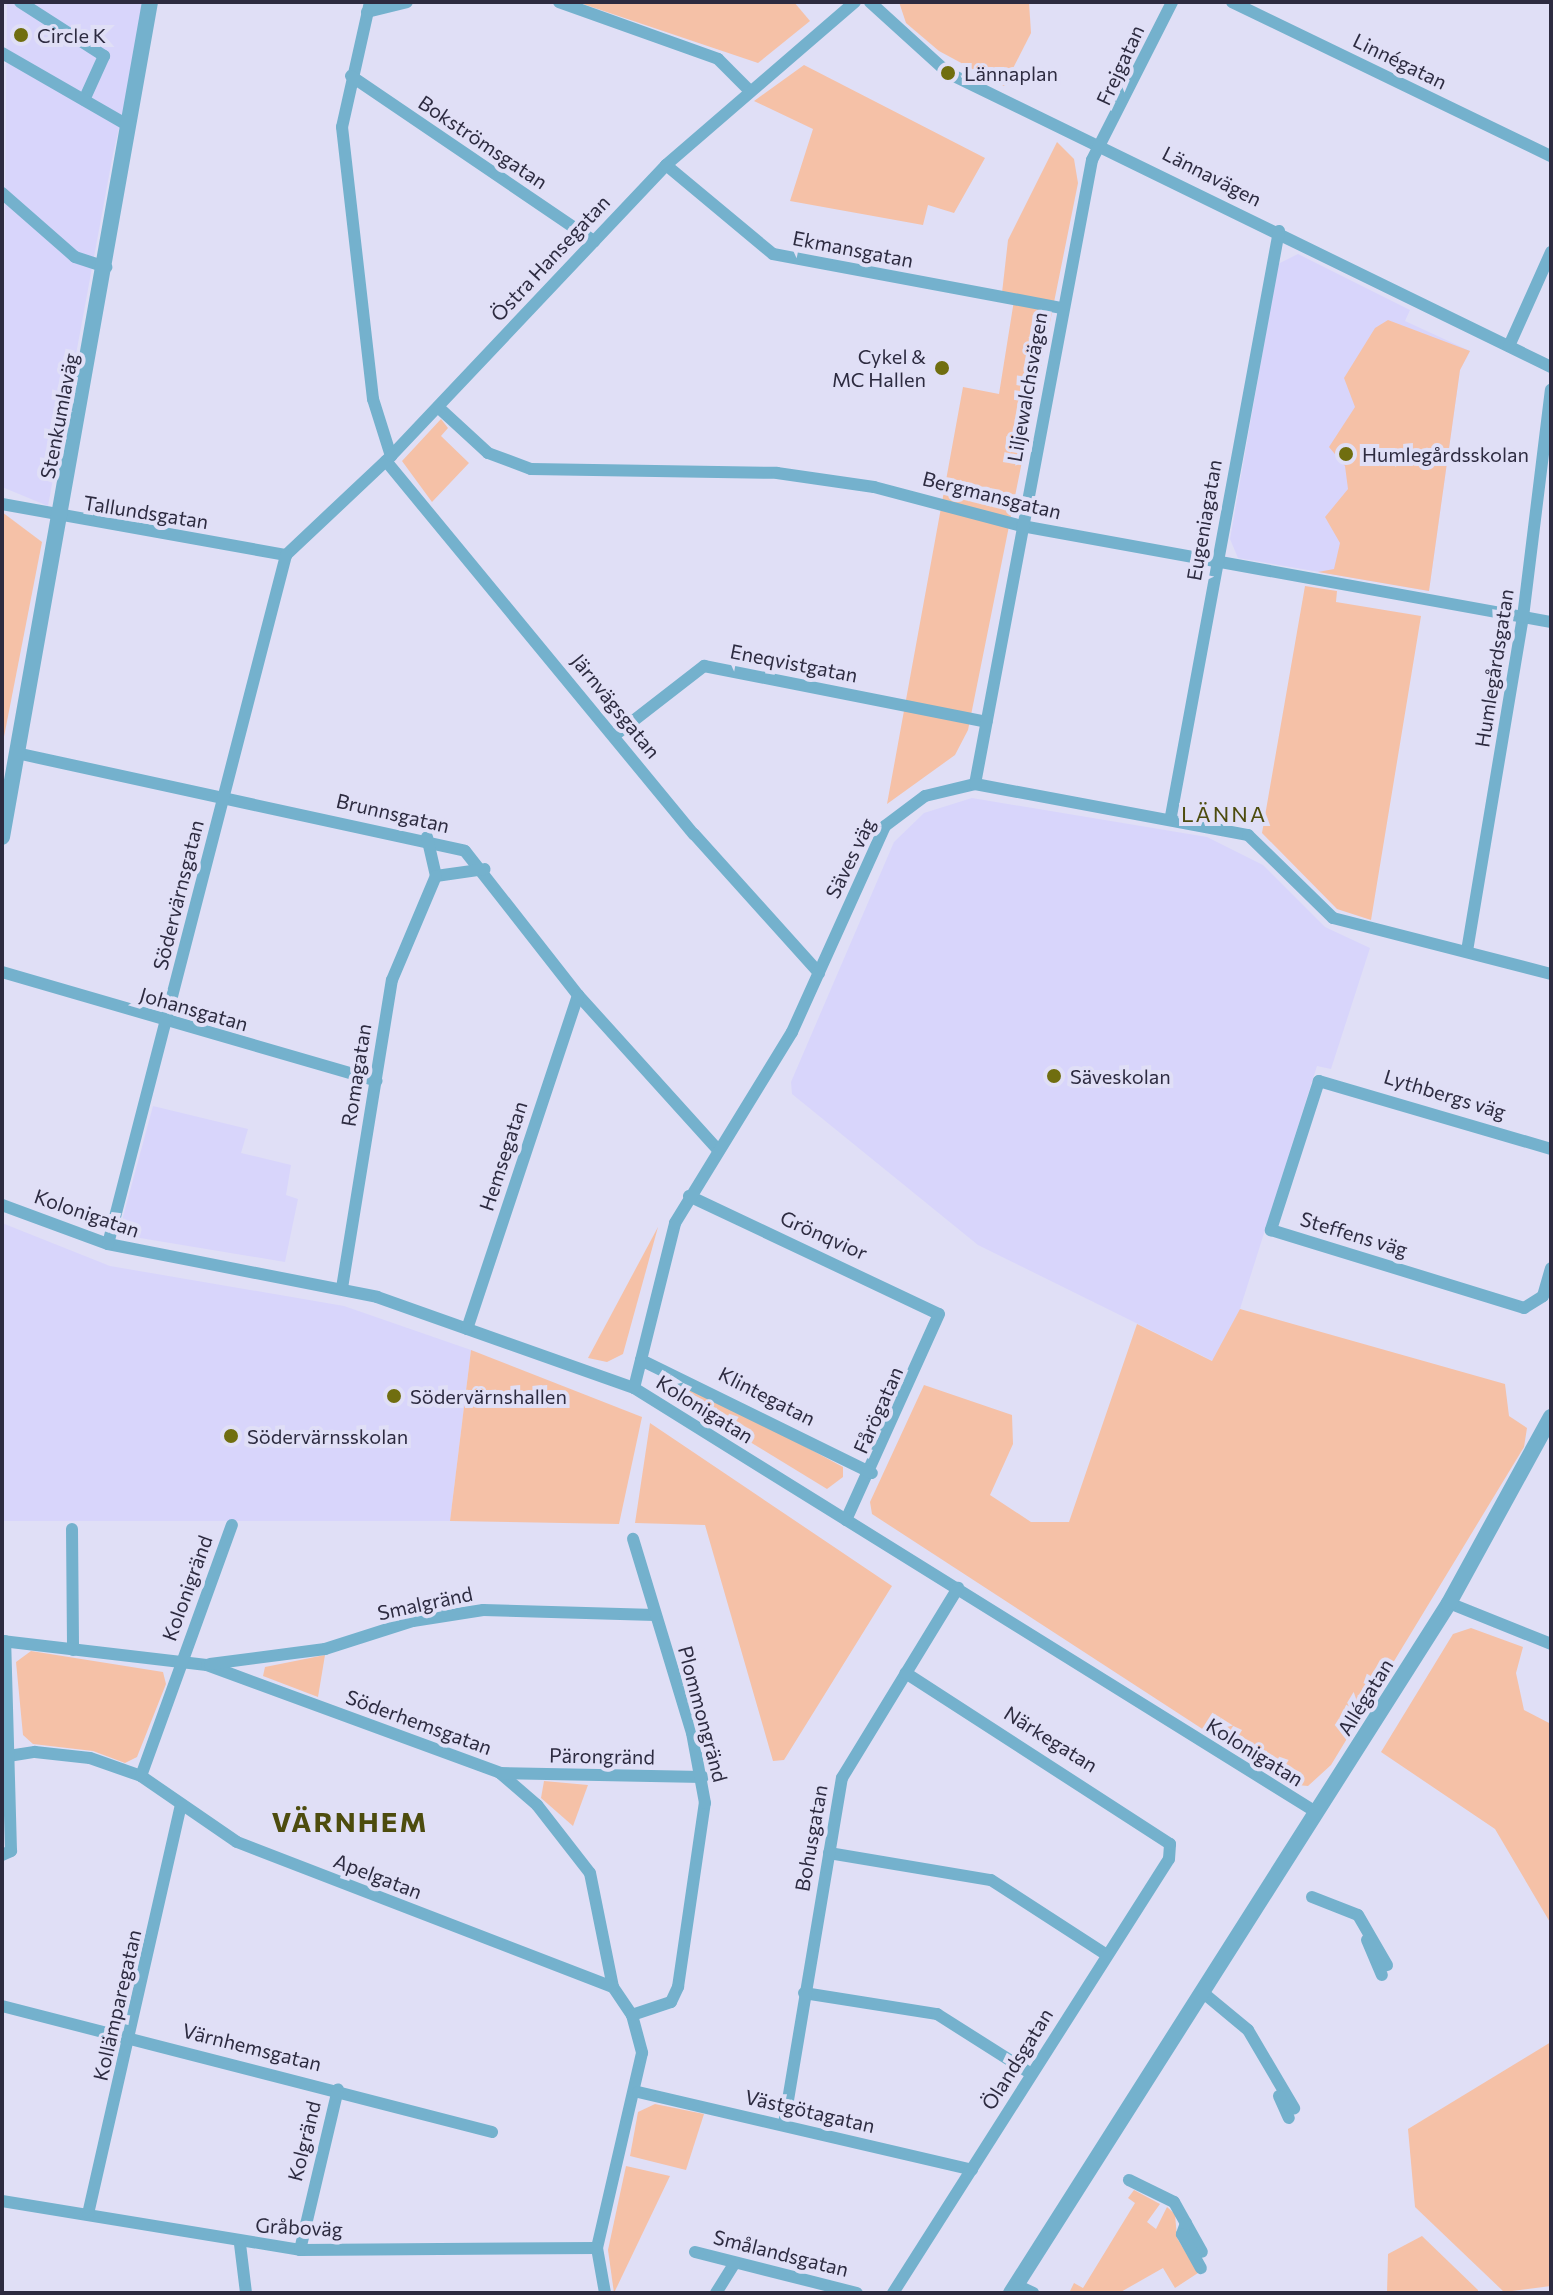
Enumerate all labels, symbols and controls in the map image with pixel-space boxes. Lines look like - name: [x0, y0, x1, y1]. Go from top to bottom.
- street label: Frejgatan: [1091, 21, 1149, 109]
- place label: Circle K: [37, 23, 106, 47]
- marker: Circle K: [12, 26, 30, 44]
- street label: Linnégatan: [1349, 28, 1451, 94]
- place label: Lännaplan: [964, 61, 1058, 85]
- marker: Lännaplan: [939, 64, 957, 82]
- street label: Bokströmsgatan: [414, 90, 552, 194]
- street label: Lännavägen: [1158, 141, 1266, 211]
- street label: Östra Hansegatan: [485, 190, 615, 326]
- street label: Ekmansgatan: [791, 226, 915, 272]
- street label: Liljewalchsvägen: [1002, 310, 1052, 464]
- place label: Cykel & MC Hallen: [832, 344, 926, 391]
- street label: Stenkumlaväg: [35, 351, 83, 481]
- marker: Cykel & MC Hallen: [933, 359, 951, 377]
- place label: Humlegårdsskolan: [1362, 442, 1529, 466]
- marker: Humlegårdsskolan: [1337, 445, 1355, 463]
- street label: Eugeniagatan: [1182, 458, 1226, 582]
- street label: Bergmansgatan: [920, 466, 1064, 524]
- street label: Tallundsgatan: [82, 490, 210, 534]
- street label: Humlegårdsgatan: [1470, 587, 1518, 749]
- street label: Eneqvistgatan: [728, 639, 860, 687]
- street label: Järnvägsgatan: [567, 649, 665, 763]
- street label: Brunnsgatan: [334, 788, 452, 838]
- district label: LÄNNA: [1181, 801, 1267, 827]
- street label: Säves väg: [820, 814, 880, 902]
- street label: Södervärnsgatan: [148, 817, 208, 973]
- street label: Johansgatan: [137, 982, 251, 1036]
- street label: Romagatan: [336, 1022, 376, 1128]
- place label: Säveskolan: [1070, 1064, 1171, 1088]
- street label: Lythbergs väg: [1381, 1064, 1509, 1124]
- marker: Säveskolan: [1045, 1067, 1063, 1085]
- street label: Hemsegatan: [474, 1098, 532, 1214]
- street label: Kolonigatan: [31, 1184, 143, 1242]
- street label: Grönqvior: [777, 1205, 871, 1265]
- street label: Steffens väg: [1297, 1206, 1411, 1262]
- street label: Klintegatan: [715, 1361, 819, 1431]
- street label: Fårögatan: [848, 1363, 908, 1457]
- street label: Kolonigatan: [652, 1370, 758, 1448]
- place label: Södervärnshallen: [410, 1384, 567, 1408]
- marker: Södervärnshallen: [385, 1387, 403, 1405]
- place label: Södervärnsskolan: [247, 1424, 408, 1448]
- marker: Södervärnsskolan: [222, 1427, 240, 1445]
- street label: Kolonigränd: [157, 1532, 217, 1644]
- street label: Smalgränd: [375, 1581, 475, 1625]
- street label: Plommongränd: [673, 1643, 733, 1785]
- street label: Allégatan: [1332, 1654, 1398, 1740]
- street label: Söderhemsgatan: [343, 1684, 495, 1760]
- street label: Närkegatan: [1000, 1701, 1102, 1777]
- street label: Kolonigatan: [1202, 1713, 1308, 1791]
- street label: Pärongränd: [549, 1743, 655, 1769]
- street label: Bohusgatan: [790, 1783, 832, 1893]
- district label: VÄRNHEM: [272, 1804, 428, 1838]
- street label: Apelgatan: [331, 1848, 425, 1904]
- street label: Kollämparegatan: [88, 1927, 146, 2083]
- street label: Ölandsgatan: [976, 2004, 1058, 2114]
- street label: Värnhemsgatan: [180, 2018, 324, 2076]
- street label: Västgötagatan: [743, 2084, 877, 2138]
- street label: Kolgränd: [282, 2098, 326, 2184]
- street label: Gråboväg: [255, 2213, 343, 2241]
- street label: Smålandsgatan: [711, 2225, 851, 2281]

